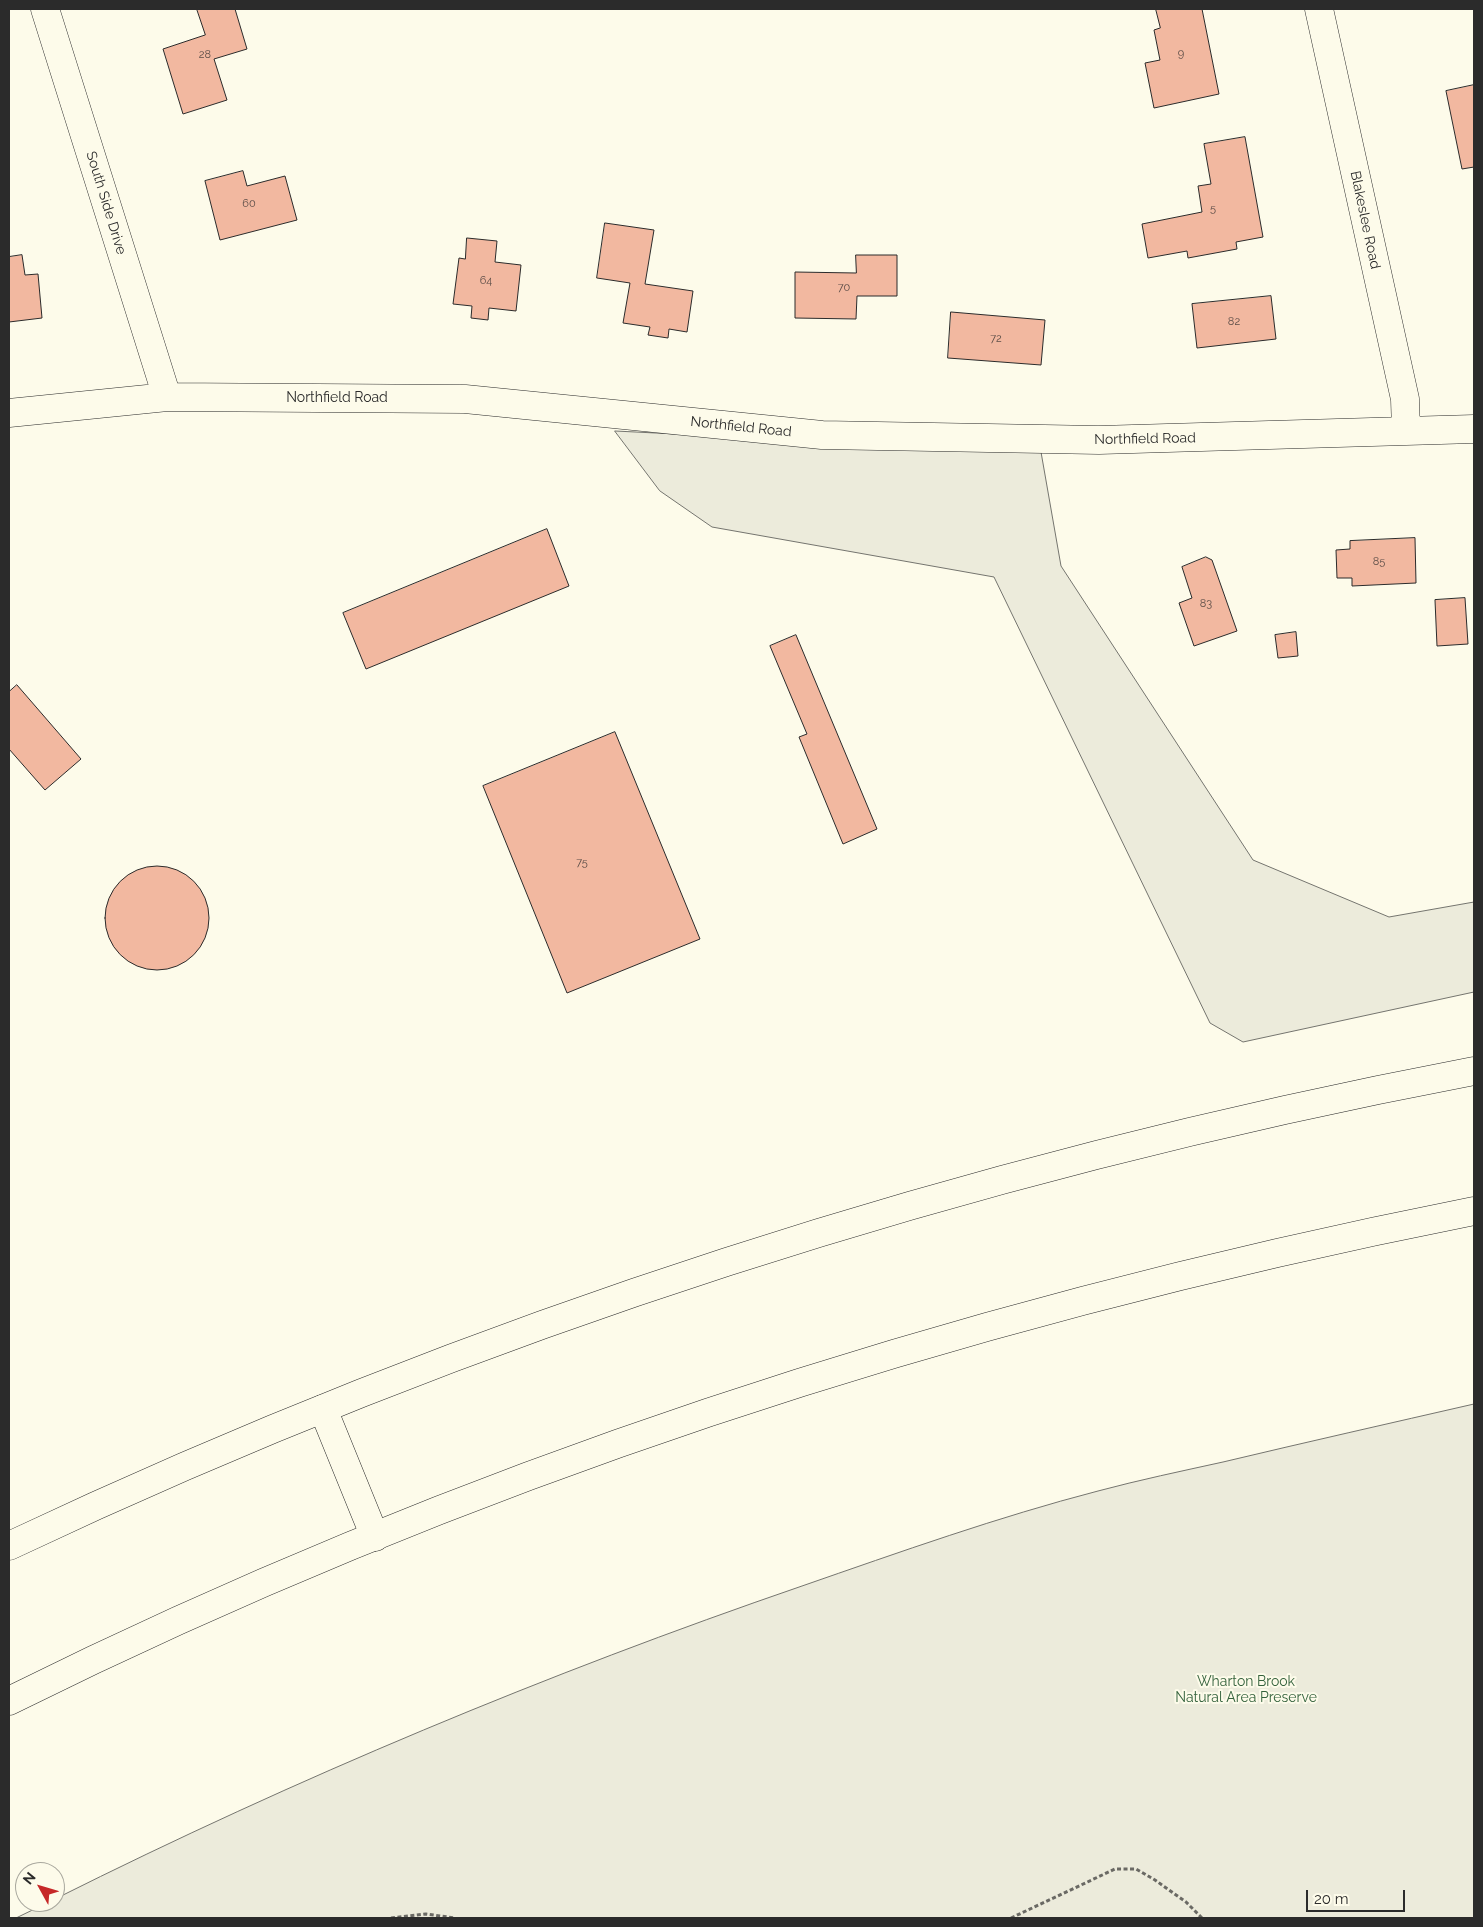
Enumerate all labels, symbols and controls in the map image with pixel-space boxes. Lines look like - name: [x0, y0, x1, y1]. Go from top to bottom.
- house number: 9: [1178, 47, 1184, 61]
- house number: 28: [199, 48, 211, 62]
- street label: South Side Drive: [82, 149, 130, 257]
- street label: Blakeslee Road: [1346, 169, 1384, 271]
- house number: 60: [242, 197, 256, 211]
- house number: 5: [1210, 202, 1216, 216]
- house number: 64: [480, 274, 492, 288]
- house number: 70: [838, 281, 850, 295]
- house number: 82: [1228, 315, 1240, 329]
- house number: 72: [990, 332, 1002, 346]
- street label: Northfield Road: [286, 390, 388, 406]
- street label: Northfield Road: [690, 413, 792, 441]
- street label: Northfield Road: [1094, 430, 1196, 448]
- house number: 85: [1373, 555, 1385, 569]
- house number: 83: [1200, 597, 1212, 611]
- house number: 75: [576, 856, 588, 870]
- park label: Wharton Brook Natural Area Preserve: [1175, 1674, 1317, 1706]
- north arrow: [15, 1862, 65, 1912]
- text: N: [20, 1869, 39, 1887]
- scale bar: [1308, 1880, 1407, 1912]
- text: 20 m: [1314, 1890, 1349, 1908]

